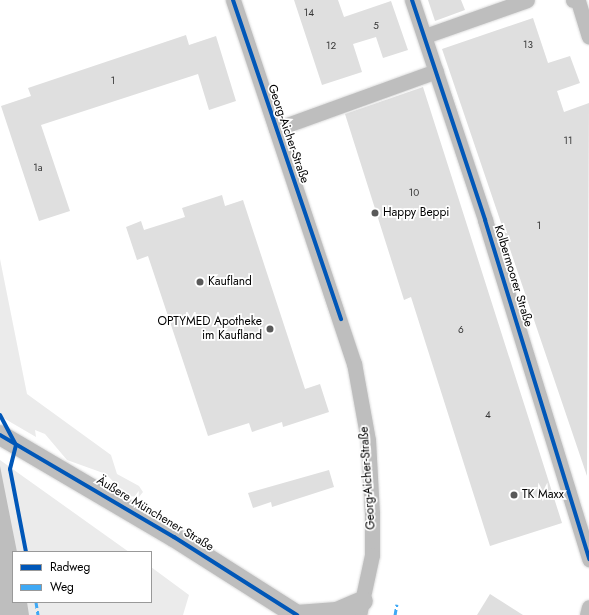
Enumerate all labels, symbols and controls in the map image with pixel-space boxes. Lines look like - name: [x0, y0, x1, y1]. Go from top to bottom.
- house number: 14: [304, 7, 314, 19]
- house number: 5: [373, 20, 379, 32]
- house number: 13: [523, 39, 533, 51]
- house number: 12: [326, 40, 336, 52]
- house number: 1: [111, 75, 115, 87]
- street label: Georg-Aicher-Straße: [264, 83, 312, 185]
- house number: 11: [564, 135, 572, 147]
- house number: 1a: [33, 162, 43, 174]
- house number: 10: [409, 187, 419, 199]
- place label: Happy Beppi: [383, 206, 449, 220]
- marker: Happy Beppi: [370, 208, 380, 218]
- house number: 1: [537, 220, 541, 232]
- street label: Kolbermoorer Straße: [491, 223, 535, 329]
- place label: Kaufland: [208, 275, 252, 289]
- marker: Kaufland: [195, 277, 205, 287]
- place label: OPTYMED Apotheke im Kaufland: [158, 315, 262, 343]
- marker: OPTYMED Apotheke im Kaufland: [265, 324, 275, 334]
- house number: 6: [458, 324, 464, 336]
- house number: 4: [485, 409, 491, 421]
- street label: Georg-Aicher-Straße: [357, 426, 379, 530]
- street label: Äußere Münchener Straße: [94, 473, 216, 555]
- place label: TK Maxx: [522, 488, 564, 502]
- marker: TK Maxx: [509, 490, 519, 500]
- legend: [12, 551, 152, 603]
- text: Radweg: [50, 558, 90, 576]
- text: Weg: [50, 578, 74, 596]

